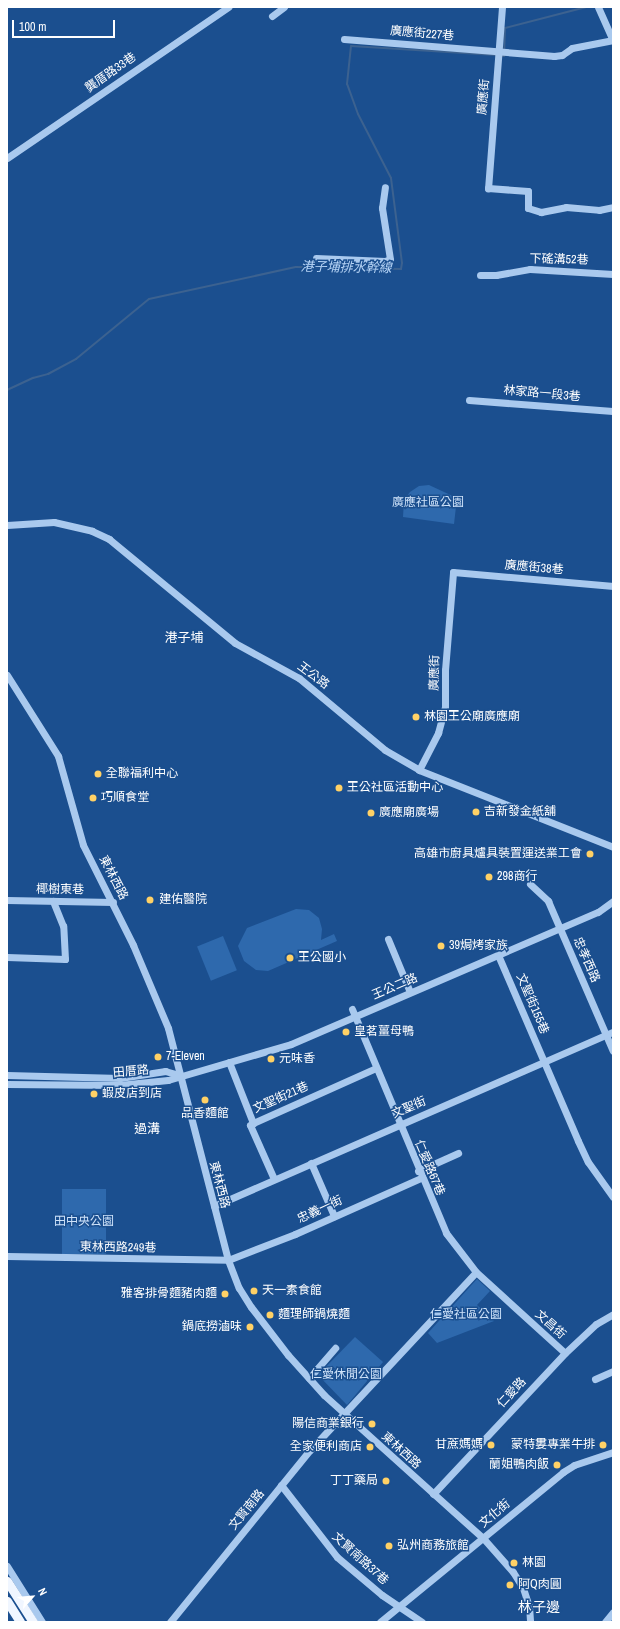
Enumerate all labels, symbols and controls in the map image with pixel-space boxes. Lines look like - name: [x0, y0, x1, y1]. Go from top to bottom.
- scale bar: [14, 12, 117, 38]
- text: 100 m: [19, 19, 46, 35]
- street label: 廣應街227巷: [389, 24, 455, 44]
- street label: 龔厝路33巷: [83, 50, 139, 96]
- street label: 廣應街: [475, 78, 493, 116]
- street label: 下磘溝52巷: [529, 252, 589, 268]
- water label: 港子埔排水幹線: [300, 259, 392, 277]
- street label: 林家路一段3巷: [503, 383, 581, 405]
- park label: 廣應社區公園: [392, 496, 464, 510]
- street label: 廣應街38巷: [504, 558, 564, 578]
- district label: 港子埔: [165, 630, 203, 646]
- street label: 廣應街: [427, 655, 443, 691]
- street label: 王公路: [294, 659, 332, 693]
- place label: 林園王公廟廣應廟: [424, 710, 520, 724]
- marker: 林園王公廟廣應廟: [411, 712, 421, 722]
- place label: 全聯福利中心: [106, 767, 178, 781]
- marker: 全聯福利中心: [93, 769, 103, 779]
- place label: 王公社區活動中心: [347, 781, 443, 795]
- marker: 王公社區活動中心: [334, 783, 344, 793]
- place label: 巧順食堂: [101, 791, 149, 805]
- marker: 巧順食堂: [88, 793, 98, 803]
- place label: 吉新發金紙舖: [484, 805, 556, 819]
- place label: 廣應廟廣場: [379, 806, 439, 820]
- marker: 吉新發金紙舖: [471, 807, 481, 817]
- marker: 廣應廟廣場: [366, 808, 376, 818]
- place label: 高雄市廚具爐具裝置運送業工會: [414, 847, 582, 861]
- marker: 高雄市廚具爐具裝置運送業工會: [585, 849, 595, 859]
- street label: 東林西路: [96, 853, 130, 903]
- place label: 298商行: [497, 870, 537, 884]
- marker: 298商行: [484, 872, 494, 882]
- street label: 椰樹東巷: [36, 882, 84, 898]
- place label: 建佑醫院: [159, 893, 207, 907]
- marker: 建佑醫院: [144, 894, 156, 906]
- street label: 忠孝西路: [570, 935, 602, 985]
- place label: 39焗烤家族: [449, 939, 508, 953]
- marker: 39焗烤家族: [436, 941, 446, 951]
- place label: 王公國小: [298, 951, 346, 965]
- marker: 王公國小: [285, 953, 295, 963]
- street label: 王公二路: [370, 971, 420, 1003]
- street label: 文聖街155巷: [513, 972, 551, 1036]
- place label: 皇茗薑母鴨: [354, 1025, 414, 1039]
- marker: 皇茗薑母鴨: [341, 1027, 351, 1037]
- place label: 7-Eleven: [166, 1050, 205, 1064]
- marker: 7-Eleven: [153, 1052, 163, 1062]
- place label: 元味香: [279, 1052, 315, 1066]
- marker: 元味香: [266, 1054, 276, 1064]
- street label: 田厝路: [112, 1063, 150, 1081]
- street label: 文聖街21巷: [251, 1079, 311, 1117]
- place label: 蝦皮店到店: [102, 1087, 162, 1101]
- marker: 蝦皮店到店: [89, 1089, 99, 1099]
- street label: 文聖街: [390, 1094, 428, 1122]
- marker: 品香麵館: [200, 1095, 210, 1105]
- place label: 品香麵館: [181, 1107, 229, 1121]
- district label: 過溝: [134, 1121, 160, 1137]
- street label: 仁愛路67巷: [411, 1138, 447, 1198]
- street label: 東林西路: [206, 1160, 232, 1210]
- street label: 忠義一街: [295, 1193, 345, 1227]
- park label: 田中央公園: [54, 1215, 114, 1229]
- street label: 東林西路249巷: [80, 1240, 156, 1256]
- place label: 天一素食館: [262, 1284, 322, 1298]
- marker: 天一素食館: [249, 1286, 259, 1296]
- place label: 雅客排骨麵豬肉麵: [121, 1287, 217, 1301]
- marker: 雅客排骨麵豬肉麵: [220, 1289, 230, 1299]
- place label: 麵理師鍋燒麵: [278, 1308, 350, 1322]
- park label: 仁愛社區公園: [430, 1308, 502, 1322]
- street label: 文昌街: [532, 1308, 568, 1342]
- marker: 麵理師鍋燒麵: [265, 1310, 275, 1320]
- place label: 鍋底撈滷味: [182, 1320, 242, 1334]
- marker: 鍋底撈滷味: [245, 1322, 255, 1332]
- park label: 仁愛休閒公園: [310, 1368, 382, 1382]
- street label: 仁愛路: [494, 1375, 530, 1411]
- place label: 陽信商業銀行: [292, 1417, 364, 1431]
- marker: 陽信商業銀行: [367, 1419, 377, 1429]
- street label: 東林西路: [378, 1430, 424, 1472]
- place label: 甘蔗媽媽: [435, 1438, 483, 1452]
- place label: 蒙特婁專業牛排: [511, 1438, 595, 1452]
- place label: 全家便利商店: [290, 1440, 362, 1454]
- marker: 甘蔗媽媽: [486, 1440, 496, 1450]
- marker: 蒙特婁專業牛排: [598, 1440, 608, 1450]
- marker: 全家便利商店: [365, 1442, 375, 1452]
- place label: 蘭姐鴨肉飯: [489, 1458, 549, 1472]
- marker: 蘭姐鴨肉飯: [552, 1460, 562, 1470]
- place label: 丁丁藥局: [330, 1474, 378, 1488]
- marker: 丁丁藥局: [381, 1476, 391, 1486]
- street label: 文賢南路: [226, 1487, 268, 1533]
- street label: 文化街: [477, 1497, 513, 1531]
- street label: 文賢南路37巷: [329, 1530, 391, 1588]
- place label: 弘州商務旅館: [397, 1539, 469, 1553]
- marker: 弘州商務旅館: [384, 1541, 394, 1551]
- place label: 林園: [522, 1556, 546, 1570]
- marker: 林園: [509, 1558, 519, 1568]
- north arrow: [12, 1577, 52, 1617]
- place label: 阿Q肉圓: [518, 1578, 562, 1592]
- marker: 阿Q肉圓: [505, 1580, 515, 1590]
- text: N: [35, 1585, 50, 1598]
- district label: 林子邊: [518, 1599, 560, 1615]

